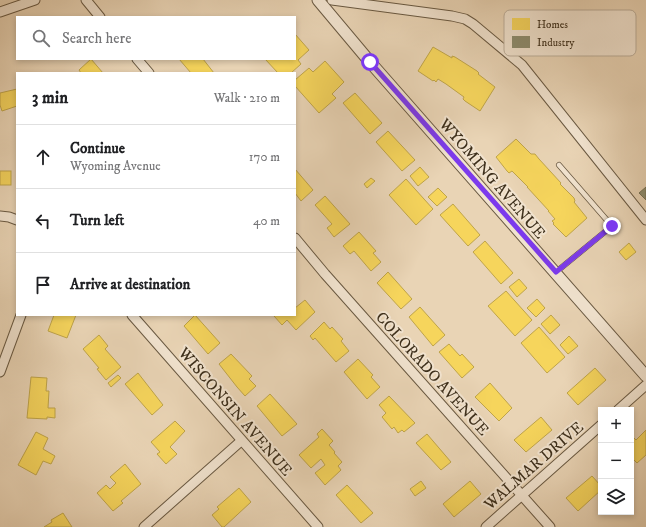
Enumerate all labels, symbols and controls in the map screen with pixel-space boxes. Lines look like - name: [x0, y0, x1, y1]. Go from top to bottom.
- legend: [504, 10, 636, 56]
- search box: [16, 16, 296, 60]
- text: Homes: [537, 18, 568, 32]
- icon: search: [30, 27, 52, 49]
- text: Search here: [62, 29, 131, 48]
- text: Industry: [537, 36, 575, 50]
- route start: [361, 53, 379, 71]
- text: 3 min: [32, 87, 68, 109]
- text: Walk · 210 m: [214, 90, 280, 106]
- street label: WYOMING AVENUE: [434, 114, 550, 243]
- text: Continue: [70, 139, 125, 158]
- icon: ahead: [32, 146, 54, 168]
- text: 170 m: [249, 149, 280, 165]
- text: Wyoming Avenue: [70, 158, 161, 174]
- icon: left: [32, 210, 54, 232]
- text: Turn left: [70, 211, 124, 230]
- text: 40 m: [253, 213, 280, 229]
- route end: [603, 217, 621, 235]
- icon: arrive: [32, 274, 54, 296]
- text: Arrive at destination: [70, 275, 190, 294]
- street label: COLORADO AVENUE: [371, 308, 493, 440]
- street label: WISCONSIN AVENUE: [173, 342, 297, 480]
- map controls: [598, 407, 634, 515]
- button: +: [598, 407, 634, 443]
- street label: WALMAR DRIVE: [479, 417, 587, 515]
- button: −: [598, 443, 634, 479]
- button: layers: [598, 479, 634, 515]

